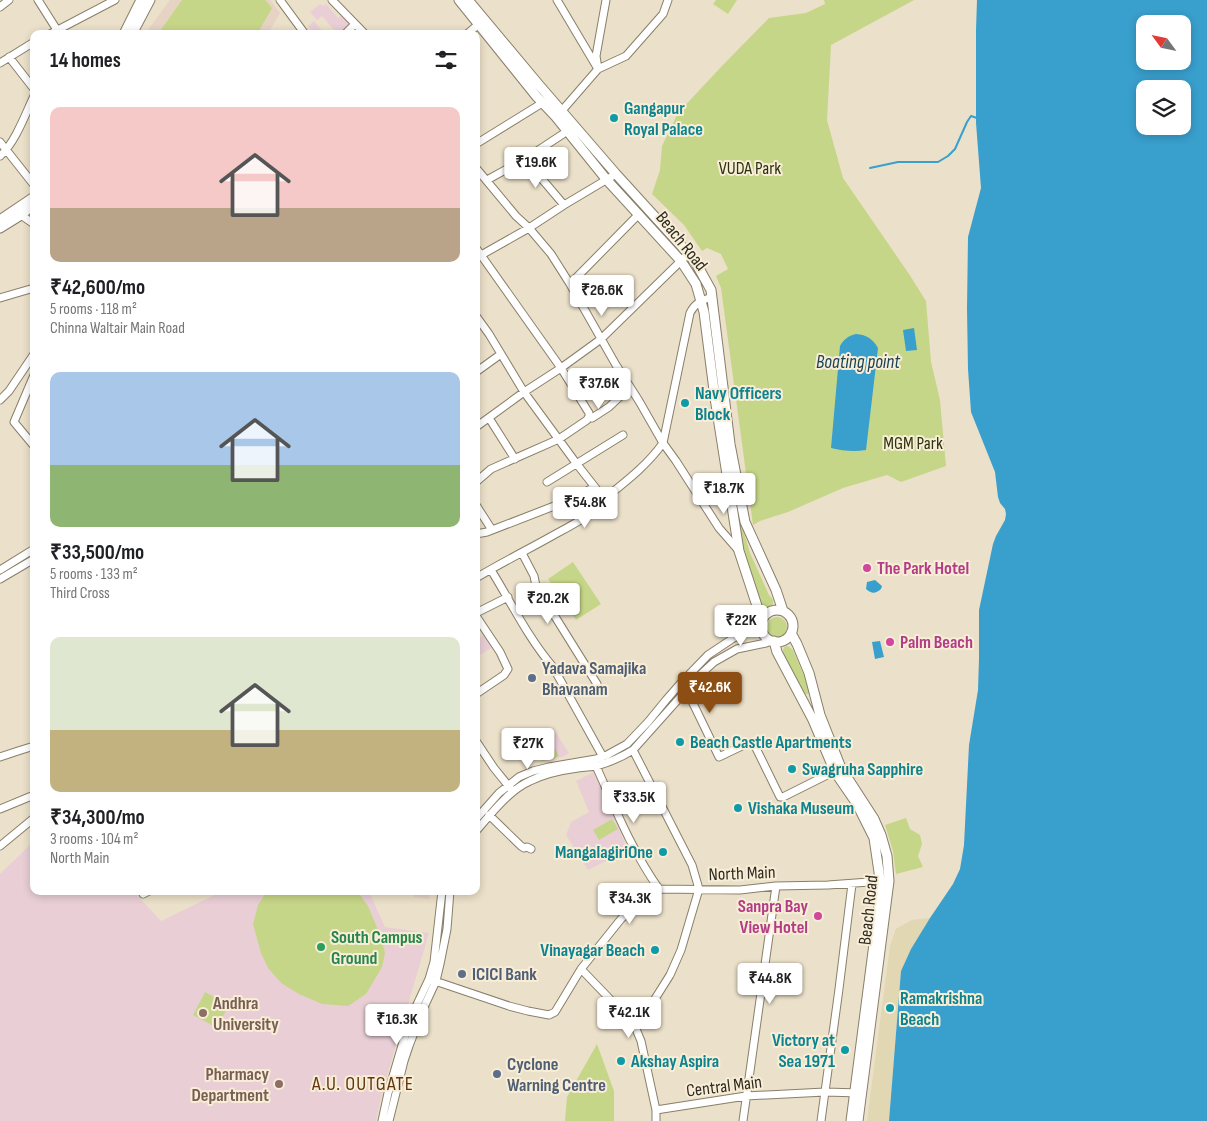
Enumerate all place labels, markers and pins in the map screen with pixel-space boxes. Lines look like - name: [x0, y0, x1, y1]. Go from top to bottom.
- place label: Gangapur Royal Palace: [624, 98, 703, 140]
- marker: Gangapur Royal Palace: [608, 112, 620, 124]
- pin: ₹19.6K: [495, 146, 577, 189]
- pin: ₹26.6K: [561, 274, 643, 317]
- pin: ₹37.6K: [558, 368, 640, 410]
- place label: Navy Officers Block: [695, 383, 782, 425]
- marker: Navy Officers Block: [679, 397, 691, 409]
- pin: ₹18.7K: [683, 472, 765, 515]
- pin: ₹54.8K: [544, 486, 626, 529]
- place label: The Park Hotel: [877, 558, 969, 579]
- marker: The Park Hotel: [861, 562, 873, 574]
- pin: ₹20.2K: [507, 582, 589, 625]
- pin: ₹22K: [711, 604, 771, 647]
- place label: Palm Beach: [900, 632, 973, 653]
- marker: Palm Beach: [884, 636, 896, 648]
- place label: Yadava Samajika Bhavanam: [542, 658, 646, 700]
- marker: Yadava Samajika Bhavanam: [526, 672, 538, 684]
- pin: ₹42.6K: [669, 672, 751, 714]
- pin: ₹27K: [498, 728, 558, 770]
- place label: Beach Castle Apartments: [690, 732, 852, 753]
- marker: Beach Castle Apartments: [674, 736, 686, 748]
- place label: Swagruha Sapphire: [802, 759, 923, 780]
- marker: Swagruha Sapphire: [786, 763, 798, 775]
- pin: ₹33.5K: [593, 782, 675, 824]
- place label: Vishaka Museum: [748, 798, 854, 819]
- marker: Vishaka Museum: [732, 802, 744, 814]
- place label: MangalagiriOne: [555, 842, 653, 863]
- marker: MangalagiriOne: [657, 846, 669, 858]
- pin: ₹34.3K: [589, 882, 671, 925]
- place label: Sanpra Bay View Hotel: [738, 896, 809, 938]
- marker: Sanpra Bay View Hotel: [812, 910, 824, 922]
- place label: South Campus Ground: [331, 927, 423, 969]
- place label: Vinayagar Beach: [540, 940, 645, 961]
- marker: South Campus Ground: [315, 941, 327, 953]
- marker: Vinayagar Beach: [649, 944, 661, 956]
- pin: ₹44.8K: [729, 962, 811, 1005]
- place label: ICICI Bank: [472, 964, 537, 985]
- marker: ICICI Bank: [456, 968, 468, 980]
- place label: Ramakrishna Beach: [900, 988, 982, 1030]
- place label: Andhra University: [212, 993, 279, 1035]
- pin: ₹42.1K: [588, 996, 670, 1039]
- marker: Ramakrishna Beach: [884, 1002, 896, 1014]
- pin: ₹16.3K: [356, 1004, 438, 1046]
- marker: Andhra University: [197, 1007, 209, 1019]
- place label: Victory at Sea 1971: [772, 1030, 835, 1072]
- marker: Victory at Sea 1971: [839, 1044, 851, 1056]
- place label: Akshay Aspira: [630, 1051, 719, 1072]
- place label: Cyclone Warning Centre: [507, 1054, 606, 1096]
- marker: Akshay Aspira: [615, 1055, 627, 1067]
- place label: Pharmacy Department: [191, 1064, 269, 1106]
- marker: Cyclone Warning Centre: [491, 1068, 503, 1080]
- marker: Pharmacy Department: [273, 1078, 285, 1090]

